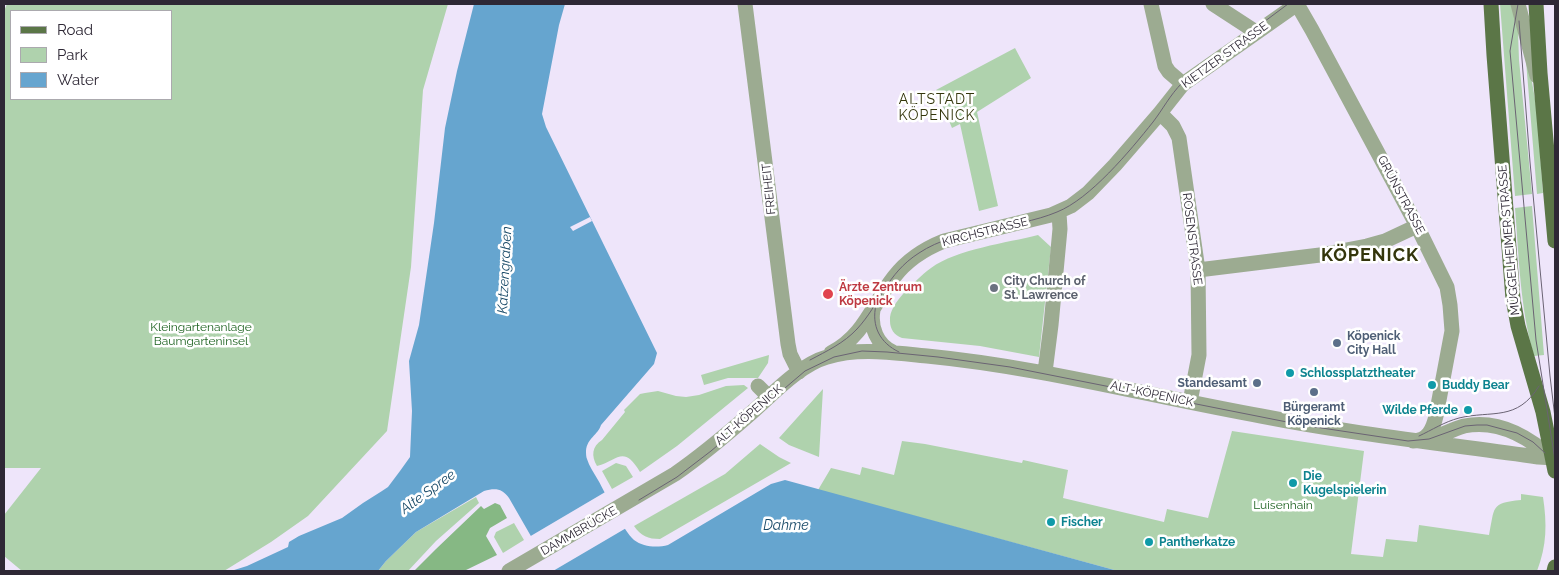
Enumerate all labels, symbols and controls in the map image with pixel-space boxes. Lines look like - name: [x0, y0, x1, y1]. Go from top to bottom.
- legend: [10, 10, 172, 100]
- street label: KIETZER STRASSE: [1179, 19, 1271, 91]
- text: Road: [57, 21, 93, 39]
- text: Park: [57, 46, 88, 64]
- text: Water: [57, 71, 99, 89]
- district label: ALTSTADT KÖPENICK: [897, 92, 977, 124]
- street label: GRÜNSTRASSE: [1374, 153, 1428, 237]
- street label: FREIHEIT: [759, 163, 779, 215]
- street label: MÜGGELHEIMER STRASSE: [1495, 164, 1523, 316]
- street label: ROSENSTRASSE: [1179, 192, 1205, 286]
- street label: KIRCHSTRASSE: [941, 214, 1029, 250]
- water label: Katzengraben: [494, 226, 516, 314]
- district label: KÖPENICK: [1320, 245, 1420, 267]
- place label: City Church of St. Lawrence: [1004, 274, 1085, 302]
- place label: Ärzte Zentrum Köpenick: [839, 280, 922, 308]
- marker: City Church of St. Lawrence: [988, 282, 1000, 294]
- marker: Ärzte Zentrum Köpenick: [821, 287, 835, 301]
- park label: Kleingartenanlage Baumgarteninsel: [150, 320, 252, 348]
- place label: Köpenick City Hall: [1347, 329, 1400, 357]
- marker: Köpenick City Hall: [1331, 337, 1343, 349]
- place label: Schlossplatztheater: [1300, 366, 1415, 380]
- marker: Schlossplatztheater: [1284, 367, 1296, 379]
- place label: Standesamt: [1178, 376, 1247, 390]
- marker: Standesamt: [1251, 377, 1263, 389]
- street label: ALT-KÖPENICK: [1109, 378, 1195, 410]
- place label: Buddy Bear: [1442, 378, 1509, 392]
- marker: Buddy Bear: [1426, 379, 1438, 391]
- street label: ALT-KÖPENICK: [712, 382, 786, 448]
- marker: Bürgeramt Köpenick: [1308, 386, 1320, 398]
- place label: Bürgeramt Köpenick: [1283, 400, 1345, 428]
- place label: Wilde Pferde: [1382, 403, 1458, 417]
- marker: Wilde Pferde: [1462, 404, 1474, 416]
- water label: Alte Spree: [397, 466, 459, 518]
- place label: Die Kugelspielerin: [1303, 469, 1387, 497]
- marker: Die Kugelspielerin: [1287, 477, 1299, 489]
- park label: Luisenhain: [1253, 498, 1313, 512]
- street label: DAMMBRÜCKE: [538, 503, 620, 559]
- place label: Fischer: [1061, 515, 1103, 529]
- marker: Fischer: [1045, 516, 1057, 528]
- water label: Dahme: [763, 518, 809, 534]
- place label: Pantherkatze: [1159, 535, 1235, 549]
- marker: Pantherkatze: [1143, 536, 1155, 548]

